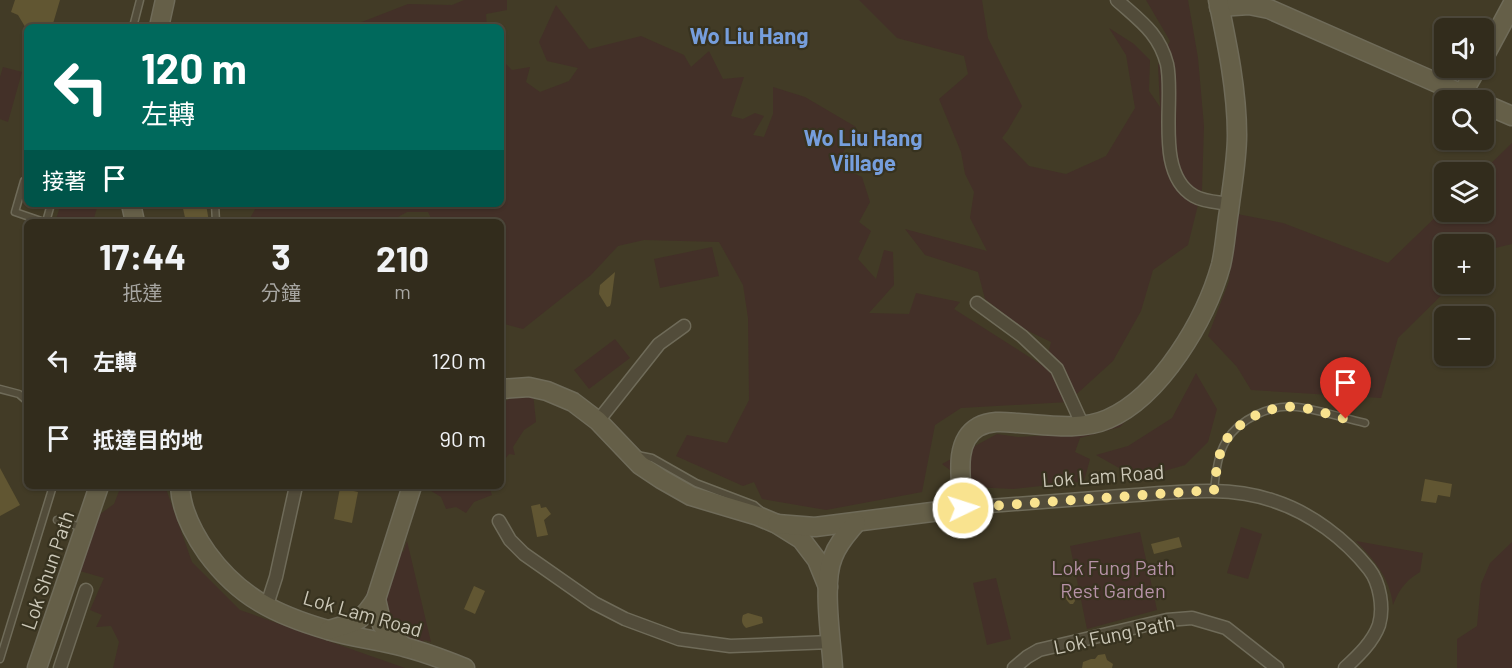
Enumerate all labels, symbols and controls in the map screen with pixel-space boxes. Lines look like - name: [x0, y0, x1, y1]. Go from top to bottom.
- map controls: [1434, 18, 1494, 366]
- button: sound: [1434, 18, 1494, 78]
- district label: Wo Liu Hang: [690, 22, 808, 48]
- text: 120 m: [141, 42, 247, 92]
- icon: left: [42, 48, 120, 126]
- button: search: [1434, 90, 1494, 150]
- text: 左轉: [141, 97, 195, 129]
- district label: Wo Liu Hang Village: [804, 124, 922, 175]
- icon: arrive: [98, 162, 131, 195]
- button: layers: [1434, 162, 1494, 222]
- text: 接著: [42, 167, 86, 193]
- text: 17:44: [99, 234, 186, 277]
- text: 3: [271, 234, 291, 277]
- button: +: [1434, 234, 1494, 294]
- text: 210: [376, 236, 429, 279]
- text: m: [394, 279, 411, 303]
- text: 抵達: [123, 280, 163, 304]
- text: 分鐘: [261, 280, 301, 304]
- button: −: [1434, 306, 1494, 366]
- icon: left: [42, 344, 75, 377]
- text: 120 m: [431, 347, 486, 373]
- text: 左轉: [93, 348, 137, 374]
- pin: [1320, 357, 1371, 419]
- icon: arrive: [1329, 366, 1362, 399]
- icon: arrive: [42, 422, 75, 455]
- text: 90 m: [440, 425, 486, 451]
- text: 抵達目的地: [93, 426, 203, 452]
- street label: Lok Lam Road: [1041, 459, 1165, 491]
- position arrow: [931, 476, 995, 540]
- street label: Lok Shun Path: [15, 507, 79, 633]
- park label: Lok Fung Path Rest Garden: [1051, 555, 1175, 602]
- street label: Lok Lam Road: [301, 585, 425, 641]
- street label: Lok Fung Path: [1051, 609, 1177, 659]

